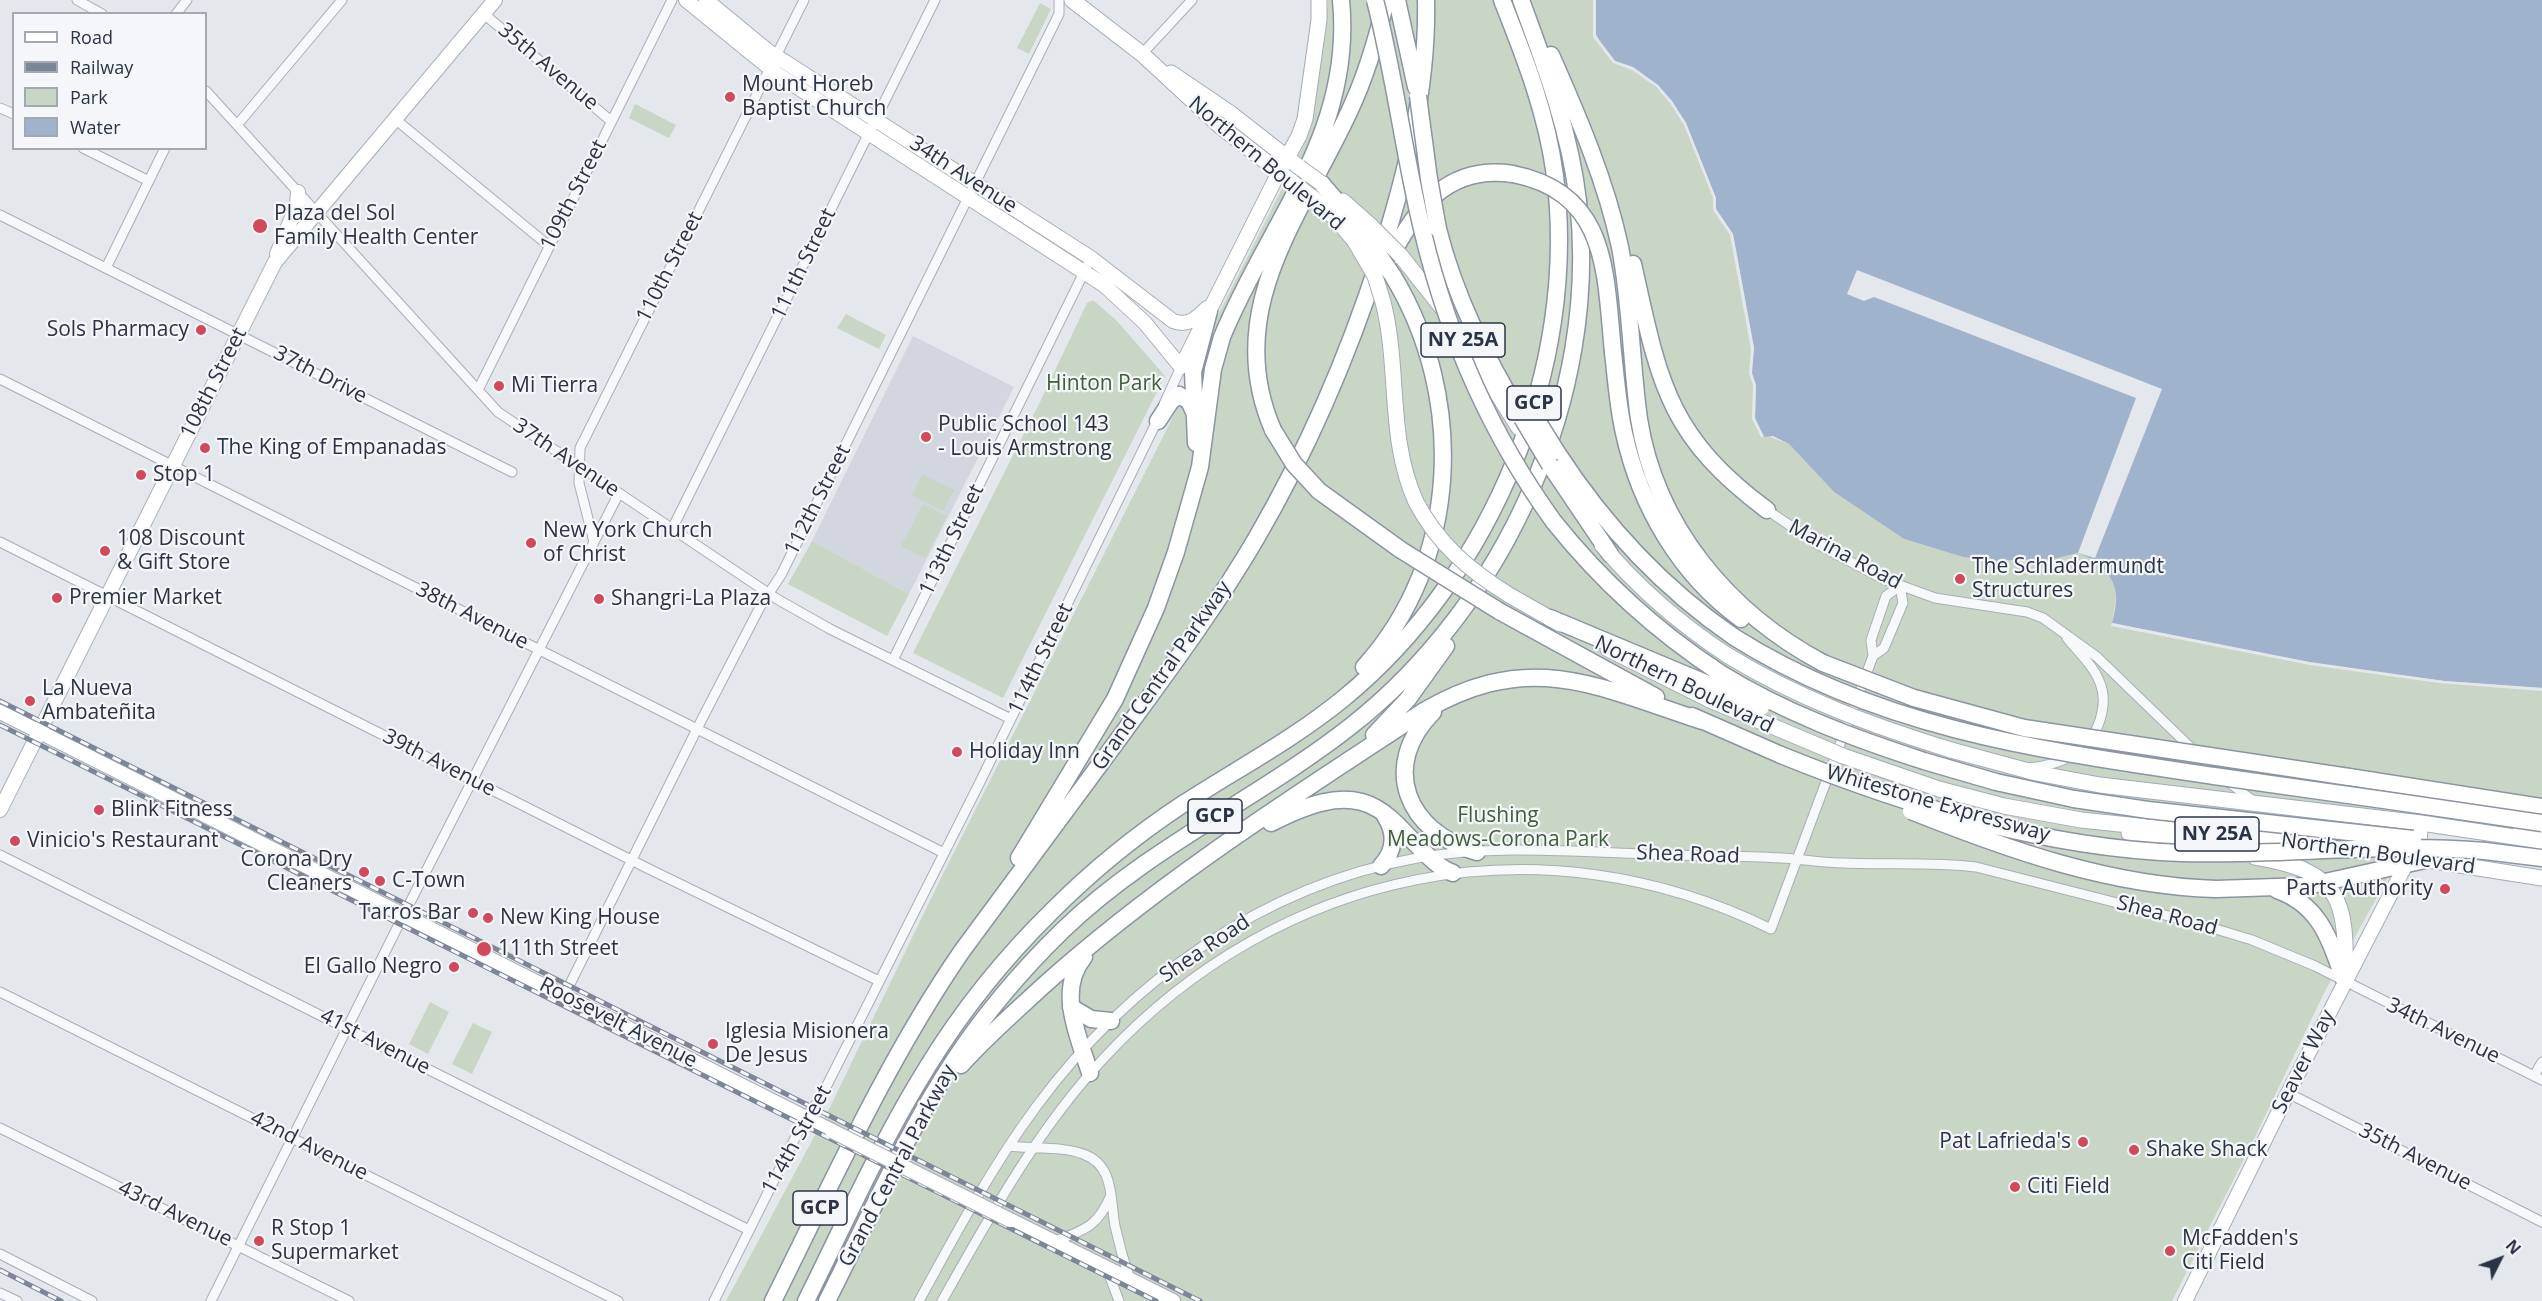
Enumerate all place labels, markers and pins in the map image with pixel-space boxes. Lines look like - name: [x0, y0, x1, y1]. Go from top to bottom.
- place label: Mount Horeb Baptist Church: [742, 72, 886, 122]
- marker: Mount Horeb Baptist Church: [723, 90, 737, 104]
- place label: Plaza del Sol Family Health Center: [274, 201, 478, 251]
- marker: Plaza del Sol Family Health Center: [251, 217, 269, 235]
- place label: Sols Pharmacy: [47, 317, 189, 343]
- marker: Sols Pharmacy: [194, 323, 208, 337]
- place label: Mi Tierra: [511, 373, 598, 399]
- marker: Mi Tierra: [492, 379, 506, 393]
- place label: Public School 143 - Louis Armstrong: [938, 412, 1112, 462]
- marker: Public School 143 - Louis Armstrong: [919, 430, 933, 444]
- place label: The King of Empanadas: [217, 435, 446, 461]
- marker: The King of Empanadas: [198, 441, 212, 455]
- place label: Stop 1: [153, 462, 215, 488]
- marker: Stop 1: [134, 468, 148, 482]
- place label: New York Church of Christ: [543, 518, 712, 568]
- place label: 108 Discount & Gift Store: [117, 526, 245, 576]
- marker: New York Church of Christ: [524, 536, 538, 550]
- marker: 108 Discount & Gift Store: [98, 544, 112, 558]
- place label: The Schladermundt Structures: [1972, 554, 2164, 604]
- marker: The Schladermundt Structures: [1953, 572, 1967, 586]
- place label: Premier Market: [69, 585, 222, 611]
- place label: Shangri-La Plaza: [611, 586, 771, 612]
- marker: Premier Market: [50, 591, 64, 605]
- marker: Shangri-La Plaza: [592, 592, 606, 606]
- place label: La Nueva Ambateñita: [42, 676, 156, 726]
- marker: La Nueva Ambateñita: [23, 694, 37, 708]
- place label: Holiday Inn: [969, 739, 1080, 765]
- marker: Holiday Inn: [950, 745, 964, 759]
- place label: Blink Fitness: [111, 797, 233, 823]
- marker: Blink Fitness: [92, 803, 106, 817]
- place label: Vinicio's Restaurant: [27, 828, 218, 854]
- marker: Vinicio's Restaurant: [8, 834, 22, 848]
- place label: Corona Dry Cleaners: [241, 847, 352, 897]
- marker: Corona Dry Cleaners: [357, 865, 371, 879]
- place label: C-Town: [392, 868, 465, 894]
- marker: C-Town: [373, 874, 387, 888]
- place label: Parts Authority: [2286, 876, 2433, 902]
- marker: Parts Authority: [2438, 882, 2452, 896]
- place label: Tarros Bar: [359, 900, 461, 926]
- place label: New King House: [500, 905, 660, 931]
- marker: Tarros Bar: [466, 906, 480, 920]
- marker: New King House: [481, 911, 495, 925]
- place label: 111th Street: [498, 936, 618, 962]
- marker: 111th Street: [475, 940, 493, 958]
- place label: El Gallo Negro: [304, 954, 442, 980]
- marker: El Gallo Negro: [447, 960, 461, 974]
- place label: Iglesia Misionera De Jesus: [725, 1019, 889, 1069]
- marker: Iglesia Misionera De Jesus: [706, 1037, 720, 1051]
- place label: Pat Lafrieda's: [1939, 1129, 2071, 1155]
- marker: Pat Lafrieda's: [2076, 1135, 2090, 1149]
- place label: Shake Shack: [2146, 1137, 2267, 1163]
- marker: Shake Shack: [2127, 1143, 2141, 1157]
- place label: Citi Field: [2027, 1174, 2110, 1200]
- marker: Citi Field: [2008, 1180, 2022, 1194]
- place label: R Stop 1 Supermarket: [271, 1216, 399, 1266]
- place label: McFadden's Citi Field: [2182, 1226, 2298, 1276]
- marker: R Stop 1 Supermarket: [252, 1234, 266, 1248]
- marker: McFadden's Citi Field: [2163, 1244, 2177, 1258]

